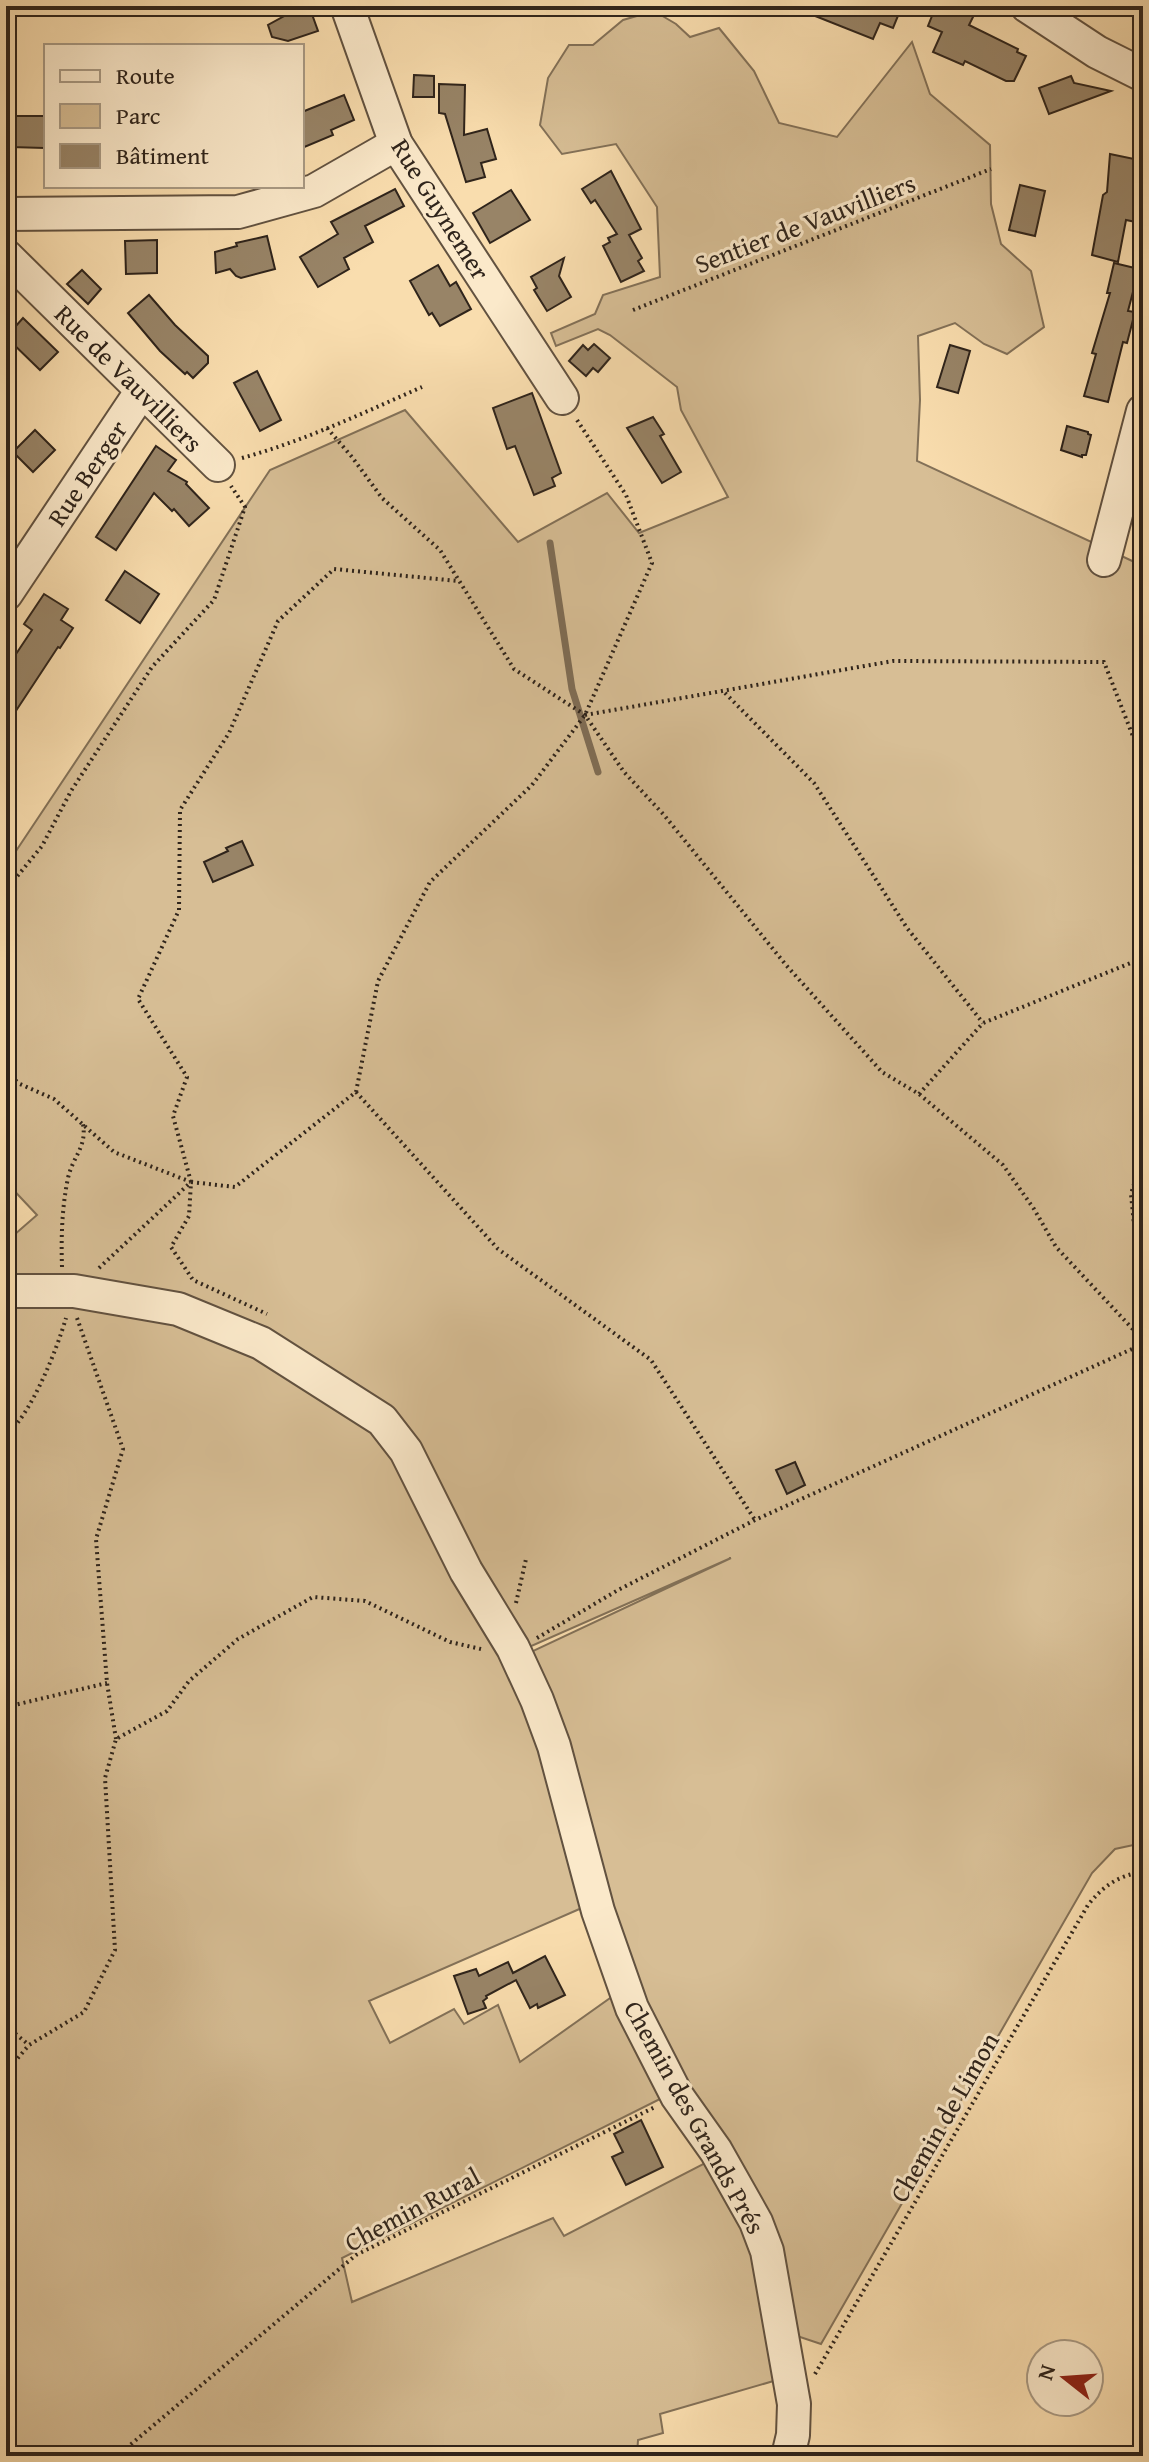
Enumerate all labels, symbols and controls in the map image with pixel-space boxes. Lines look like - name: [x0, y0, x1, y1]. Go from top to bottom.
- legend: [44, 44, 304, 188]
- text: Route: [116, 58, 175, 93]
- text: Parc: [116, 98, 161, 133]
- street label: Rue Guynemer: [382, 131, 500, 288]
- text: Bâtiment: [116, 138, 210, 173]
- street label: Sentier de Vauvilliers: [689, 163, 921, 283]
- street label: Rue de Vauvilliers: [46, 295, 212, 461]
- street label: Rue Berger: [37, 412, 137, 534]
- street label: Chemin des Grands Prés: [614, 1993, 776, 2241]
- street label: Chemin de Limon: [879, 2024, 1009, 2209]
- street label: Chemin Rural: [337, 2157, 487, 2261]
- north arrow: [1025, 2338, 1105, 2418]
- text: N: [1028, 2360, 1063, 2384]

